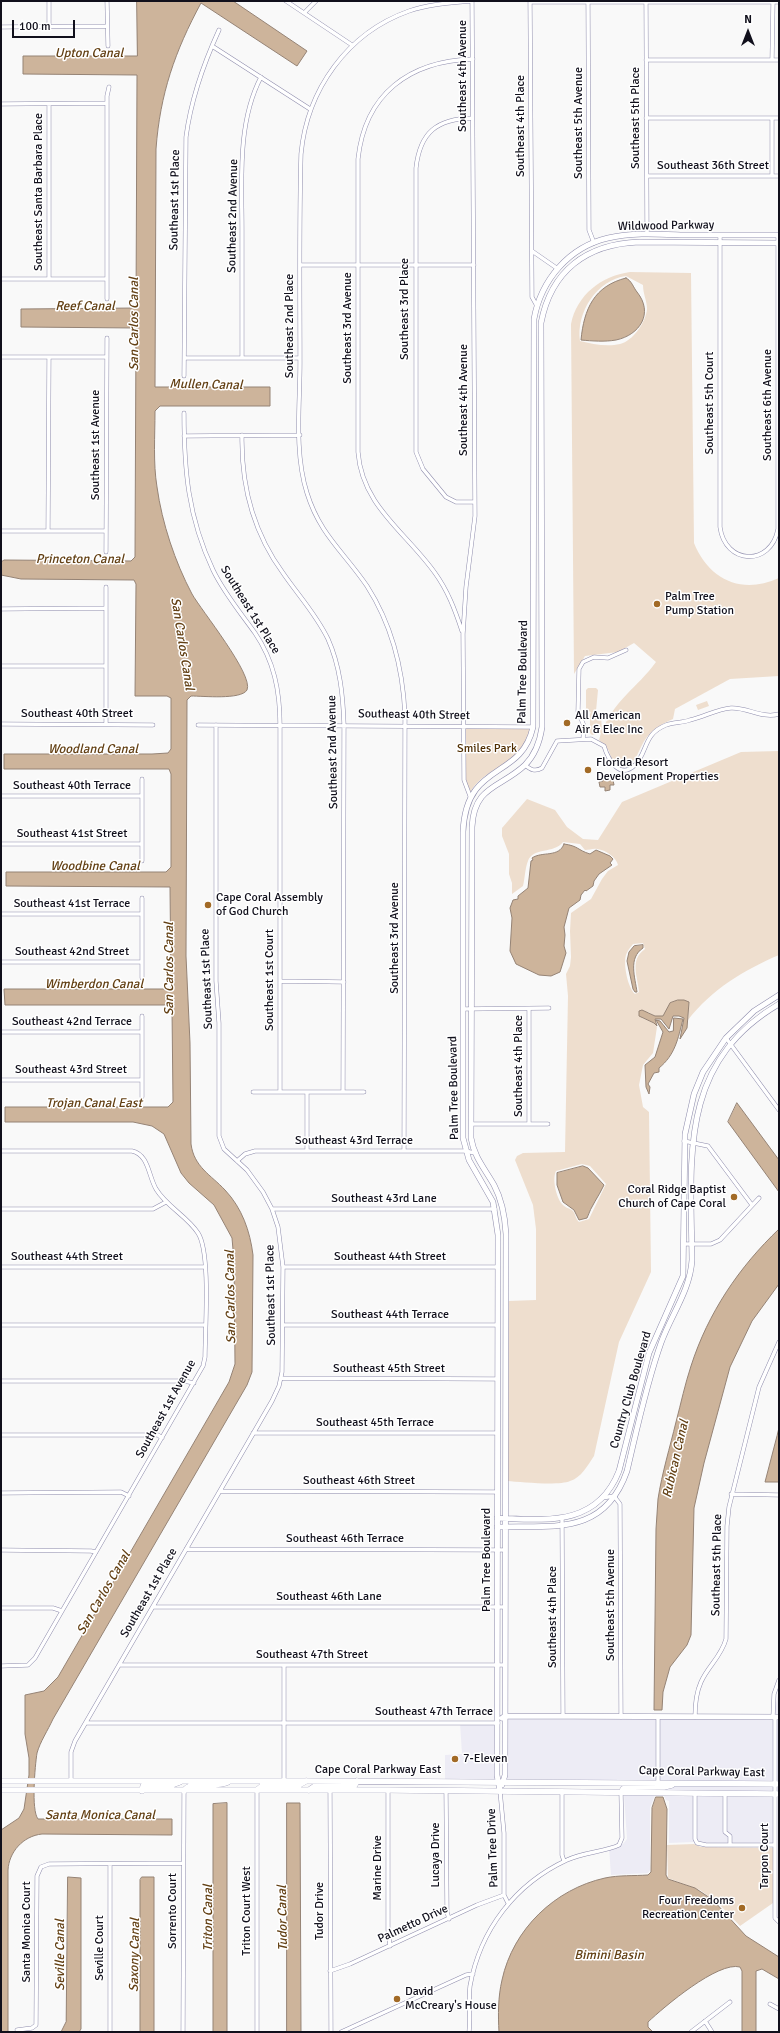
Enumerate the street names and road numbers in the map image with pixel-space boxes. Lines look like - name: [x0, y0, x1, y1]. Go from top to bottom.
- street label: Southeast 4th Avenue: [456, 20, 470, 132]
- street label: Southeast 5th Avenue: [572, 67, 586, 179]
- street label: Southeast 5th Place: [629, 67, 643, 169]
- street label: Southeast 4th Place: [514, 75, 528, 177]
- street label: Southeast Santa Barbara Place: [32, 113, 46, 271]
- street label: Southeast 1st Place: [167, 149, 183, 251]
- street label: Southeast 2nd Avenue: [225, 159, 241, 273]
- street label: Southeast 36th Street: [657, 159, 769, 173]
- street label: Wildwood Parkway: [618, 218, 714, 234]
- street label: Southeast 3rd Place: [398, 258, 412, 360]
- street label: Southeast 3rd Avenue: [341, 272, 355, 384]
- street label: Southeast 2nd Place: [283, 274, 297, 378]
- street label: Southeast 4th Avenue: [457, 344, 471, 456]
- street label: Southeast 6th Avenue: [761, 349, 775, 461]
- street label: Southeast 5th Court: [703, 351, 717, 455]
- street label: Southeast 1st Avenue: [89, 390, 103, 500]
- street label: Southeast 1st Place: [217, 563, 283, 657]
- street label: Palm Tree Boulevard: [515, 620, 531, 724]
- street label: Southeast 2nd Avenue: [325, 695, 341, 809]
- street label: Southeast 40th Street: [21, 707, 133, 721]
- street label: Southeast 40th Street: [358, 707, 470, 723]
- street label: Southeast 40th Terrace: [13, 779, 131, 793]
- street label: Southeast 41st Street: [17, 827, 127, 841]
- street label: Southeast 3rd Avenue: [388, 882, 402, 994]
- street label: Southeast 41st Terrace: [14, 897, 130, 911]
- street label: Southeast 1st Place: [198, 928, 216, 1030]
- street label: Southeast 1st Court: [263, 929, 277, 1031]
- street label: Southeast 42nd Street: [15, 945, 129, 959]
- street label: Southeast 42nd Terrace: [12, 1015, 132, 1029]
- street label: Southeast 4th Place: [512, 1015, 526, 1117]
- street label: Palm Tree Boulevard: [446, 1036, 462, 1140]
- street label: Southeast 43rd Street: [15, 1063, 127, 1077]
- street label: Southeast 43rd Terrace: [295, 1134, 413, 1148]
- street label: Southeast 43rd Lane: [331, 1192, 437, 1206]
- street label: Southeast 1st Place: [263, 1244, 279, 1346]
- street label: Southeast 44th Street: [11, 1250, 123, 1264]
- street label: Southeast 44th Street: [334, 1250, 446, 1264]
- street label: Southeast 44th Terrace: [331, 1308, 449, 1322]
- street label: Country Club Boulevard: [607, 1330, 655, 1450]
- street label: Southeast 1st Avenue: [133, 1357, 199, 1461]
- street label: Southeast 45th Street: [333, 1362, 445, 1376]
- street label: Southeast 45th Terrace: [316, 1416, 434, 1430]
- street label: Southeast 46th Street: [303, 1474, 415, 1488]
- street label: Palm Tree Boulevard: [480, 1508, 494, 1612]
- street label: Southeast 5th Place: [709, 1514, 725, 1616]
- street label: Southeast 46th Terrace: [286, 1532, 404, 1546]
- street label: Southeast 1st Place: [118, 1546, 180, 1640]
- street label: Southeast 5th Avenue: [604, 1549, 618, 1661]
- street label: Southeast 4th Place: [546, 1566, 560, 1668]
- street label: Southeast 46th Lane: [276, 1590, 382, 1604]
- street label: Southeast 47th Street: [256, 1648, 368, 1662]
- street label: Southeast 47th Terrace: [375, 1705, 493, 1719]
- street label: Cape Coral Parkway East: [315, 1763, 441, 1777]
- street label: Cape Coral Parkway East: [639, 1764, 765, 1780]
- street label: Palm Tree Drive: [484, 1808, 502, 1888]
- street label: Lucaya Drive: [429, 1822, 443, 1888]
- street label: Tarpon Court: [758, 1823, 772, 1889]
- street label: Marine Drive: [371, 1835, 385, 1901]
- street label: Triton Court West: [240, 1866, 254, 1956]
- street label: Sorrento Court: [166, 1873, 180, 1949]
- street label: Santa Monica Court: [20, 1881, 34, 1983]
- street label: Tudor Drive: [313, 1882, 327, 1940]
- street label: Palmetto Drive: [376, 1901, 450, 1947]
- street label: Seville Court: [93, 1915, 107, 1981]

